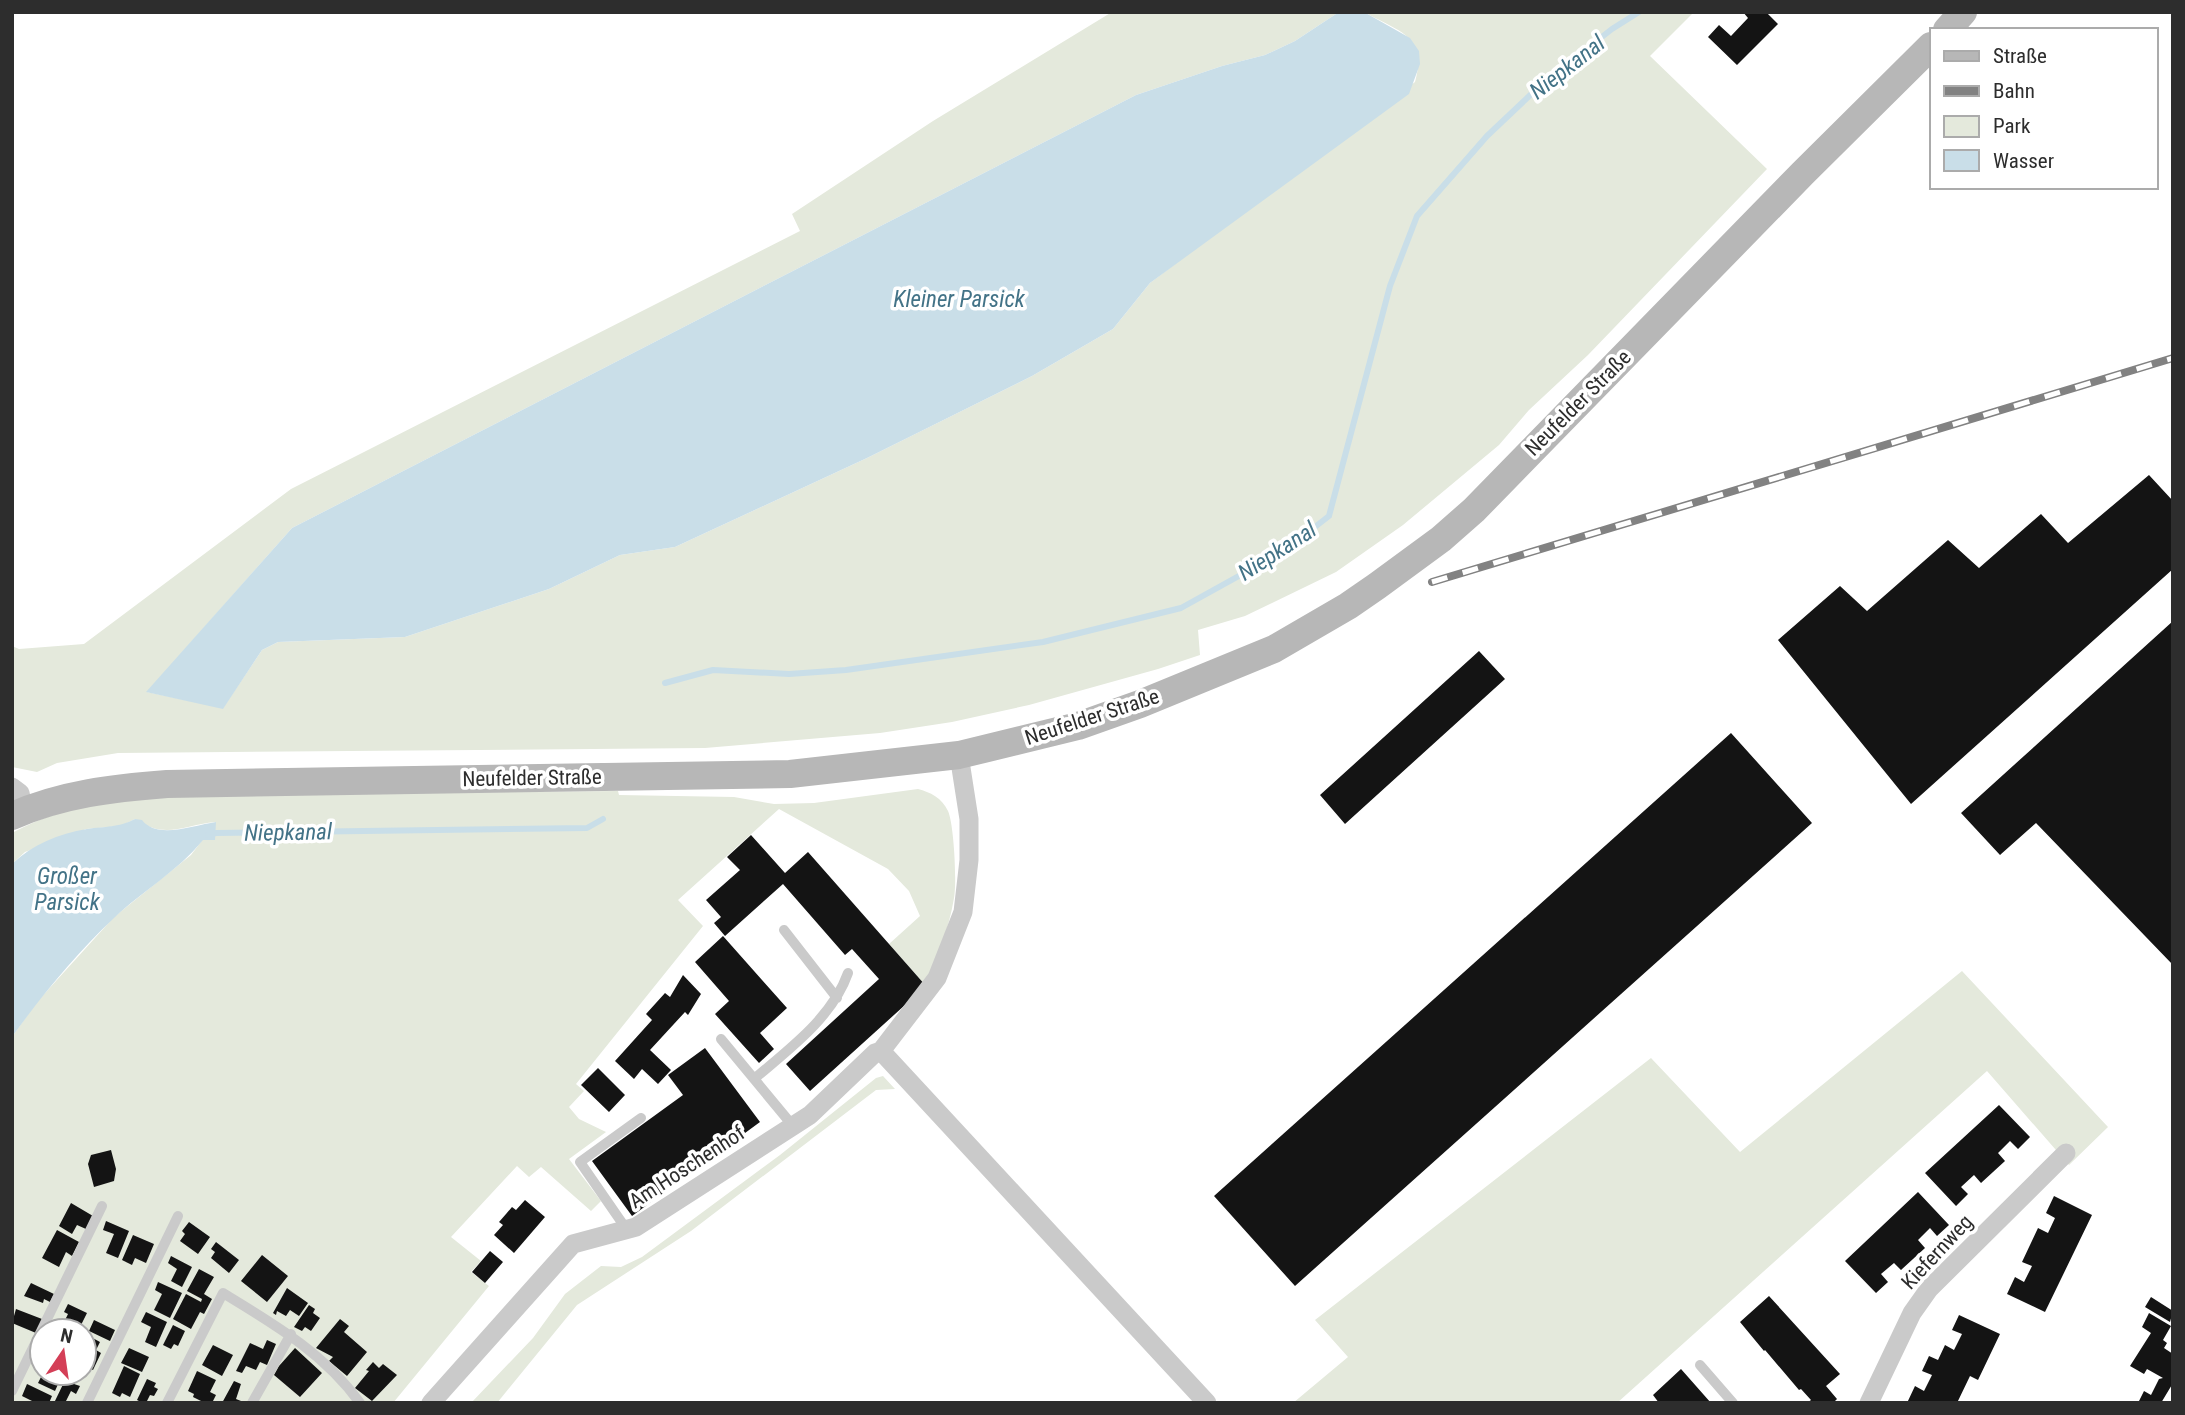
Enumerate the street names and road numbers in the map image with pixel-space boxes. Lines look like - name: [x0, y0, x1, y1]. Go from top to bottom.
- street label: Neufelder Straße: [1520, 345, 1636, 461]
- street label: Neufelder Straße: [1022, 684, 1162, 750]
- street label: Neufelder Straße: [462, 765, 602, 791]
- street label: Am Hoschenhof: [625, 1121, 750, 1213]
- street label: Kiefernweg: [1897, 1210, 1977, 1294]

